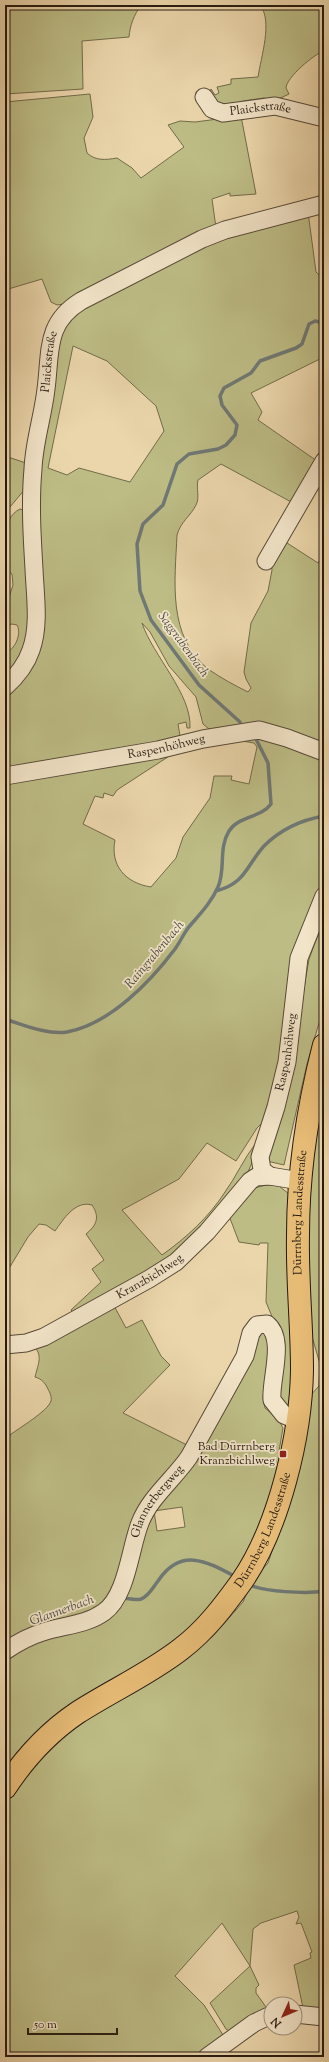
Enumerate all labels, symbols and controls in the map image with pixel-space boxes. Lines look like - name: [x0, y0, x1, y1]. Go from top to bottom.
- street label: Plaickstraße: [229, 97, 293, 121]
- street label: Plaickstraße: [37, 328, 63, 393]
- water label: Saggrabenbach: [153, 608, 213, 682]
- street label: Raspenhöhweg: [126, 730, 207, 764]
- water label: Raingrabenbach: [121, 917, 189, 993]
- street label: Raspenhöhweg: [271, 1012, 302, 1093]
- street label: Dürrnberg Landesstraße: [289, 1149, 313, 1275]
- street label: Kranzbichlweg: [113, 1250, 188, 1304]
- place label: Bad Dürrnberg Kranzbichlweg: [198, 1438, 275, 1470]
- marker: Bad Dürrnberg Kranzbichlweg: [278, 1449, 288, 1459]
- street label: Glannerbergweg: [127, 1461, 188, 1540]
- street label: Dürrnberg Landesstraße: [231, 1470, 296, 1592]
- water label: Glannerbach: [27, 1591, 97, 1631]
- north arrow: [263, 1996, 303, 2036]
- scale bar: [28, 2010, 117, 2036]
- text: N: [268, 2013, 286, 2032]
- text: 50 m: [33, 2016, 57, 2034]

